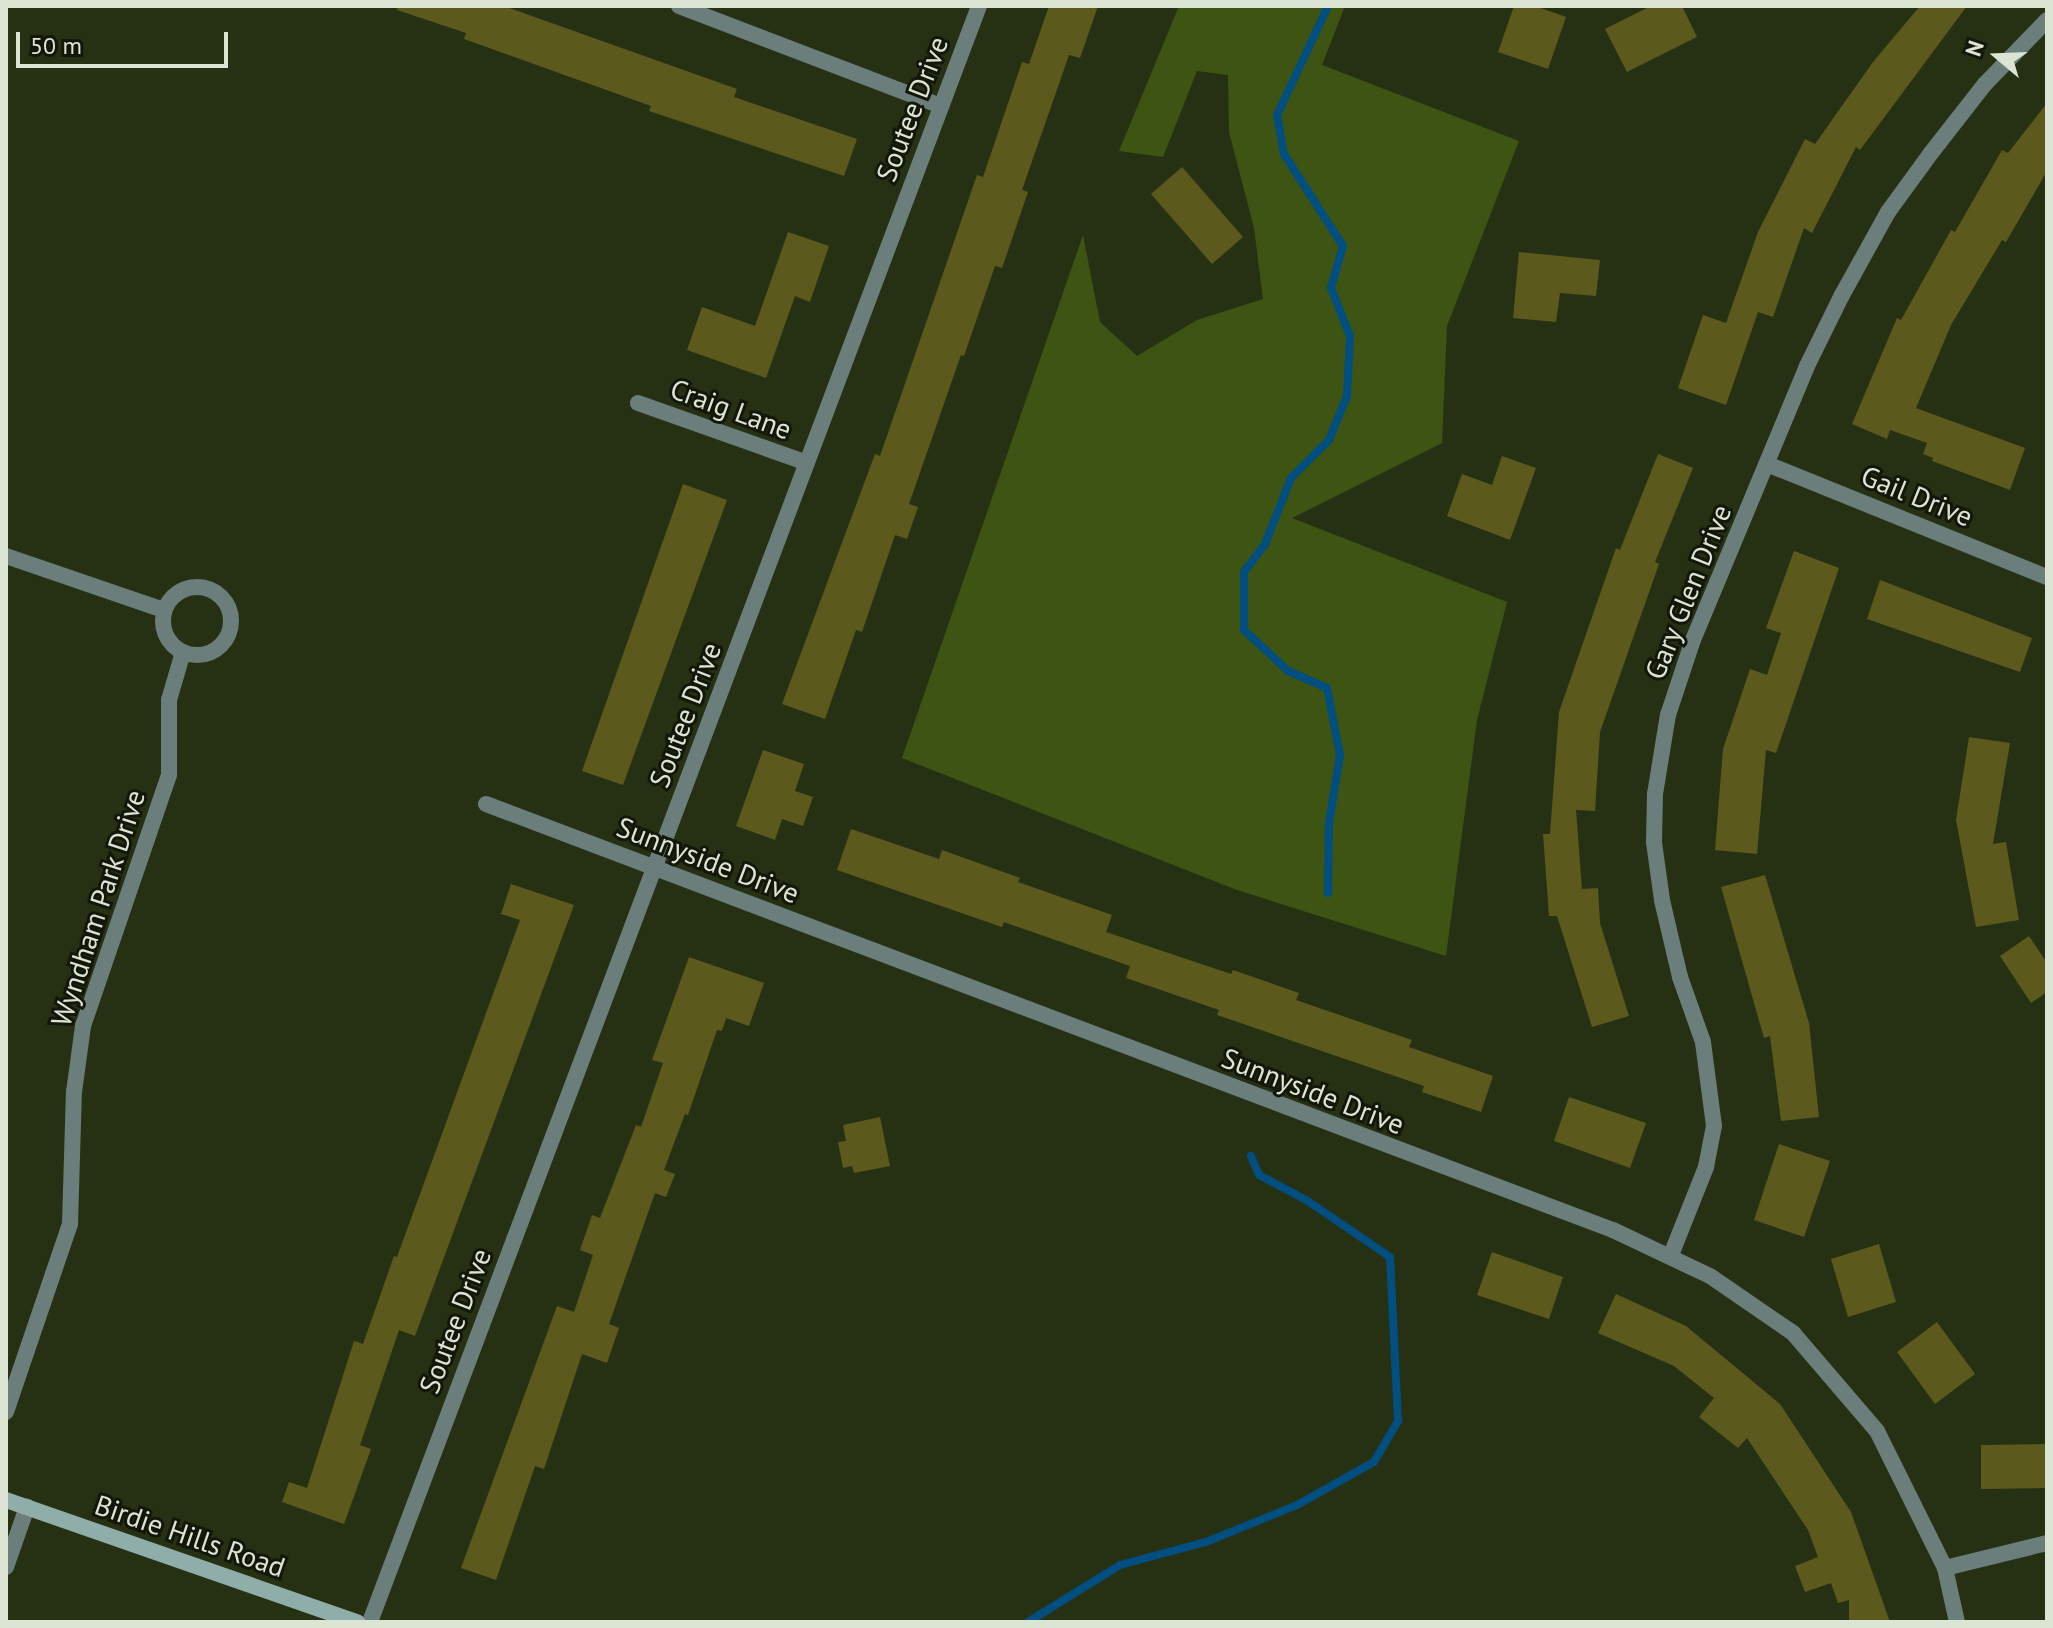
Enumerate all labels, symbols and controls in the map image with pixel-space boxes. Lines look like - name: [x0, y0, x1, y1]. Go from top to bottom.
- scale bar: [20, 16, 232, 66]
- north arrow: [1957, 16, 2037, 96]
- text: 50 m: [30, 30, 82, 61]
- street label: Soutee Drive: [869, 32, 955, 186]
- text: N: [1959, 37, 1990, 60]
- street label: Craig Lane: [666, 372, 796, 446]
- street label: Gail Drive: [1856, 459, 1978, 533]
- street label: Gary Glen Drive: [1638, 499, 1738, 685]
- street label: Soutee Drive: [642, 638, 728, 792]
- street label: Wyndham Park Drive: [44, 785, 152, 1031]
- street label: Sunnyside Drive: [612, 810, 804, 910]
- street label: Sunnyside Drive: [1217, 1041, 1409, 1141]
- street label: Soutee Drive: [412, 1244, 498, 1398]
- street label: Birdie Hills Road: [91, 1488, 289, 1584]

